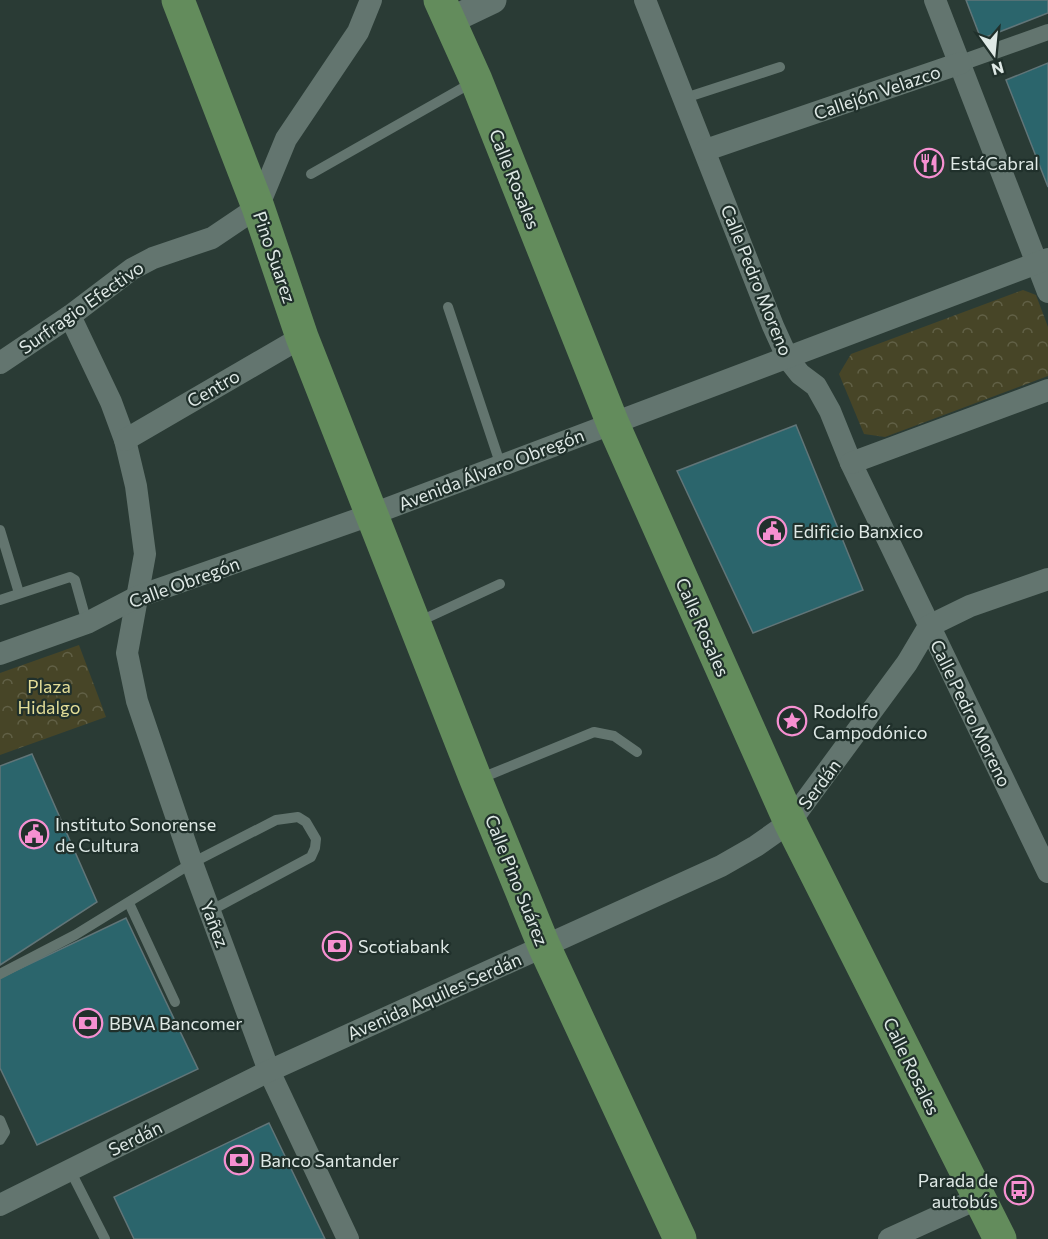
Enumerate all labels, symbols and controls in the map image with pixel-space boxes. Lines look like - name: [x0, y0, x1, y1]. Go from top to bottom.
- north arrow: [964, 24, 1024, 84]
- text: N: [990, 58, 1006, 80]
- street label: Callejón Velazco: [811, 60, 943, 124]
- street label: Calle Rosales: [485, 126, 545, 232]
- restaurant icon: EstáCabral: [913, 147, 945, 179]
- place label: EstáCabral: [950, 152, 1039, 174]
- street label: Calle Pedro Moreno: [717, 201, 797, 359]
- street label: Pino Suarez: [249, 208, 301, 306]
- street label: Surfragio Efectivo: [14, 256, 148, 358]
- street label: Centro: [183, 364, 243, 412]
- street label: Avenida Álvaro Obregón: [395, 423, 587, 515]
- public building icon: Edificio Banxico: [756, 515, 788, 547]
- place label: Edificio Banxico: [793, 520, 923, 542]
- street label: Calle Obregón: [126, 552, 242, 612]
- street label: Calle Rosales: [671, 574, 735, 680]
- street label: Calle Pedro Moreno: [926, 636, 1016, 790]
- park label: Plaza Hidalgo: [18, 675, 80, 718]
- place label: Rodolfo Campodónico: [813, 700, 928, 743]
- place icon: Rodolfo Campodónico: [776, 705, 808, 737]
- street label: Serdán: [793, 755, 845, 813]
- street label: Calle Pino Suárez: [481, 811, 553, 949]
- place label: Instituto Sonorense de Cultura: [55, 813, 216, 856]
- public building icon: Instituto Sonorense de Cultura: [18, 818, 50, 850]
- street label: Yañez: [196, 898, 234, 950]
- bank icon: Scotiabank: [321, 930, 353, 962]
- place label: Scotiabank: [358, 935, 450, 957]
- street label: Avenida Aquiles Serdán: [344, 948, 524, 1044]
- bank icon: BBVA Bancomer: [72, 1007, 104, 1039]
- place label: BBVA Bancomer: [109, 1012, 243, 1034]
- street label: Calle Rosales: [879, 1014, 945, 1118]
- street label: Serdán: [105, 1116, 165, 1160]
- bank icon: Banco Santander: [223, 1144, 255, 1176]
- place label: Banco Santander: [260, 1149, 399, 1171]
- place label: Parada de autobús: [918, 1169, 998, 1212]
- bus stop icon: Parada de autobús: [1003, 1174, 1035, 1206]

